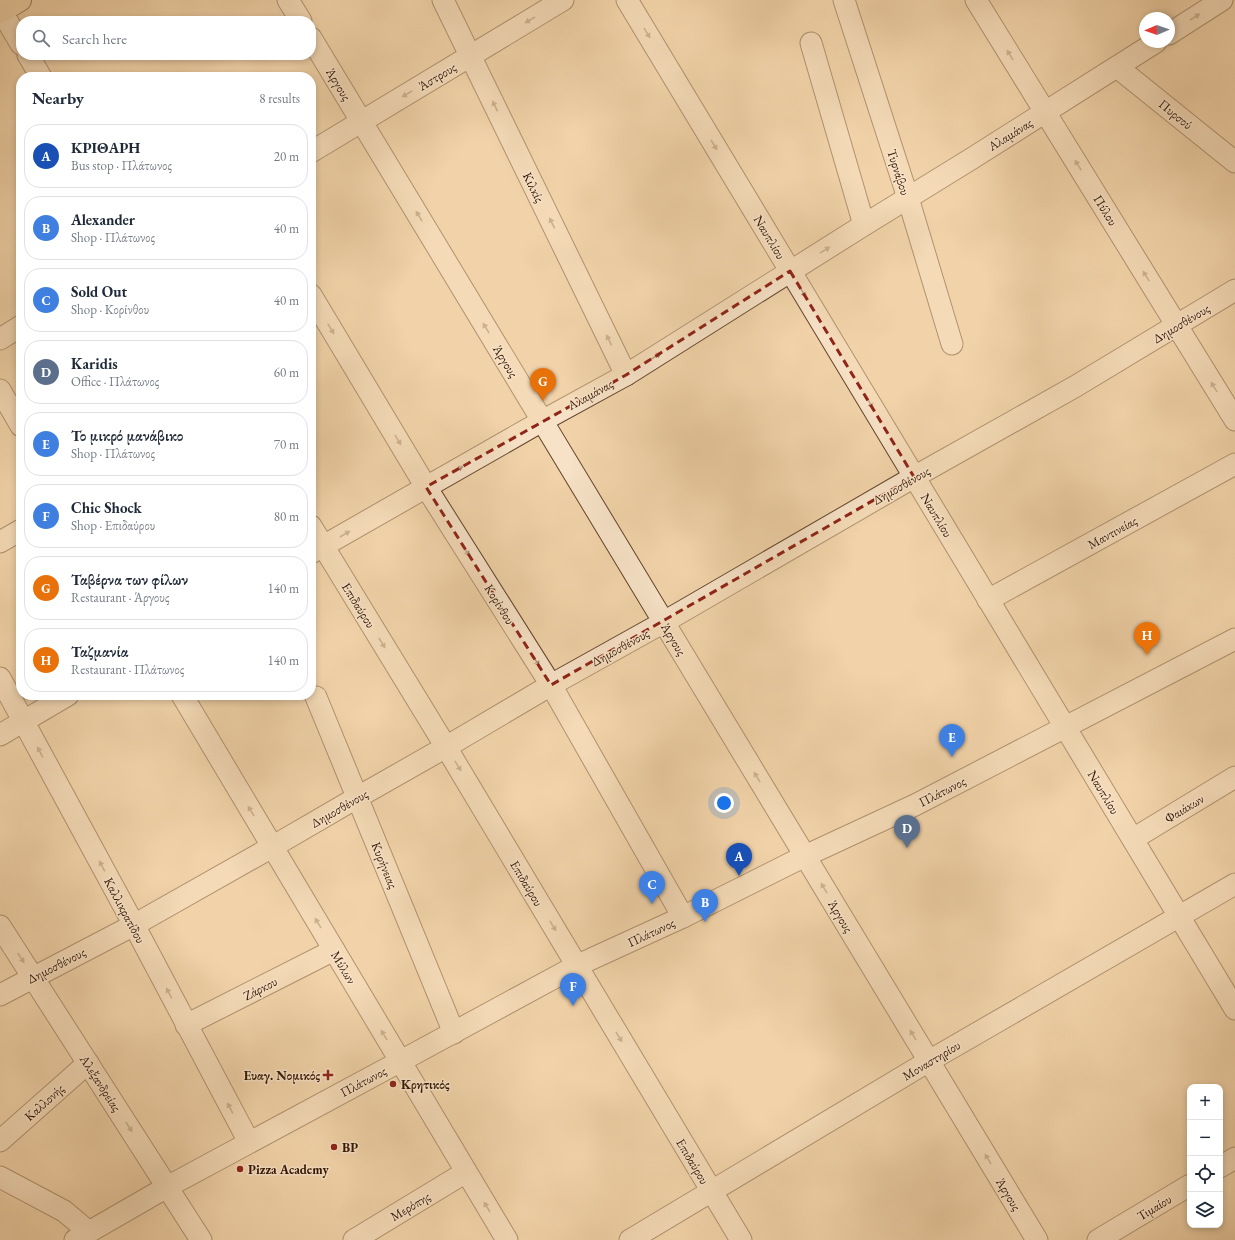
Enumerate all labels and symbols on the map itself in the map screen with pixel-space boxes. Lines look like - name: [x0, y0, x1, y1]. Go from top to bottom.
- north arrow: [1139, 12, 1175, 48]
- one-way arrow: [1190, 13, 1201, 21]
- one-way arrow: [524, 17, 536, 24]
- one-way arrow: [644, 27, 651, 39]
- one-way arrow: [1006, 50, 1014, 60]
- street label: Άστρους: [414, 58, 460, 95]
- street label: Άργους: [322, 64, 355, 104]
- one-way arrow: [401, 91, 413, 98]
- street label: Πυρσού: [1155, 96, 1196, 133]
- one-way arrow: [491, 100, 498, 112]
- street label: Αλαμάνας: [984, 114, 1036, 155]
- one-way arrow: [711, 139, 718, 151]
- street label: Τυρνάβου: [883, 147, 914, 198]
- one-way arrow: [1074, 160, 1082, 170]
- street label: Κιλκίς: [519, 169, 548, 206]
- street label: Πύλου: [1090, 192, 1122, 229]
- one-way arrow: [415, 210, 422, 222]
- street label: Ναυπλίου: [750, 212, 790, 263]
- one-way arrow: [549, 217, 555, 229]
- one-way arrow: [819, 246, 831, 253]
- one-way arrow: [1143, 270, 1150, 282]
- one-way arrow: [799, 287, 807, 297]
- street label: Δημοσθένους: [1150, 299, 1213, 347]
- one-way arrow: [482, 323, 490, 333]
- one-way arrow: [327, 324, 335, 334]
- one-way arrow: [606, 334, 612, 345]
- street label: Άργους: [489, 341, 522, 381]
- one-way arrow: [650, 353, 662, 360]
- pin: G: [530, 368, 556, 401]
- street label: Αλαμάνας: [564, 375, 616, 414]
- one-way arrow: [1211, 381, 1218, 393]
- one-way arrow: [866, 398, 874, 408]
- one-way arrow: [394, 435, 402, 445]
- street label: Δημοσθένους: [869, 462, 934, 509]
- one-way arrow: [452, 466, 464, 473]
- street label: Ναυπλίου: [917, 490, 957, 541]
- street label: Μαντινείας: [1084, 512, 1141, 553]
- one-way arrow: [339, 530, 351, 537]
- one-way arrow: [463, 545, 470, 557]
- street label: Επιδαύρου: [338, 579, 379, 631]
- street label: Κορίνθου: [481, 581, 519, 628]
- street label: Άργους: [657, 619, 690, 659]
- pin: H: [1134, 622, 1160, 655]
- street label: Δημοσθένους: [588, 624, 653, 670]
- one-way arrow: [379, 637, 386, 649]
- one-way arrow: [532, 655, 539, 667]
- pin: E: [939, 724, 965, 757]
- one-way arrow: [36, 746, 43, 758]
- one-way arrow: [454, 760, 461, 772]
- street label: Ναυπλίου: [1084, 767, 1124, 818]
- one-way arrow: [753, 772, 761, 782]
- street label: Πλάτωνος: [916, 772, 969, 810]
- street label: Δημοσθένους: [307, 785, 372, 832]
- street label: Φαιάκων: [1161, 790, 1207, 827]
- your location: [714, 793, 734, 813]
- one-way arrow: [248, 805, 255, 817]
- pin: D: [894, 815, 920, 848]
- street label: Κυρήνειας: [367, 839, 402, 892]
- pin: A: [726, 843, 752, 876]
- street label: Επιδαύρου: [506, 857, 547, 910]
- one-way arrow: [98, 860, 105, 872]
- pin: C: [639, 871, 665, 904]
- street label: Καλλικρατίδου: [100, 874, 149, 946]
- one-way arrow: [821, 882, 828, 894]
- pin: B: [692, 889, 718, 922]
- street label: Άργους: [824, 896, 857, 936]
- street label: Πλάτωνος: [625, 914, 678, 951]
- one-way arrow: [314, 917, 321, 929]
- one-way arrow: [549, 920, 556, 932]
- street label: Δημοσθένους: [24, 943, 89, 987]
- street label: Μύλων: [327, 947, 360, 987]
- one-way arrow: [17, 953, 25, 964]
- street label: Ζάρκου: [240, 972, 281, 1004]
- pin: F: [560, 973, 586, 1006]
- one-way arrow: [166, 987, 173, 999]
- one-way arrow: [381, 1029, 388, 1041]
- one-way arrow: [909, 1030, 917, 1040]
- one-way arrow: [616, 1031, 623, 1043]
- street label: Μοναστηρίου: [899, 1036, 964, 1084]
- street label: Αλεξανδρείας: [75, 1051, 125, 1115]
- street label: Πλάτωνος: [337, 1062, 390, 1101]
- place label: Ευαγ. Νομικός: [244, 1067, 320, 1084]
- marker: Ευαγ. Νομικός: [323, 1070, 333, 1080]
- place label: Κρητικός: [401, 1076, 450, 1093]
- marker: Κρητικός: [388, 1079, 398, 1089]
- street label: Καλλονής: [21, 1080, 68, 1125]
- one-way arrow: [227, 1102, 234, 1114]
- one-way arrow: [125, 1122, 133, 1132]
- street label: Επιδαύρου: [672, 1135, 713, 1188]
- place label: BP: [342, 1139, 358, 1156]
- marker: BP: [329, 1142, 339, 1152]
- one-way arrow: [984, 1153, 991, 1165]
- place label: Pizza Academy: [248, 1161, 329, 1178]
- marker: Pizza Academy: [235, 1164, 245, 1174]
- street label: Άργους: [992, 1174, 1025, 1214]
- street label: Μερόπης: [387, 1188, 434, 1225]
- street label: Τιμαίου: [1134, 1190, 1175, 1224]
- one-way arrow: [483, 1201, 490, 1213]

